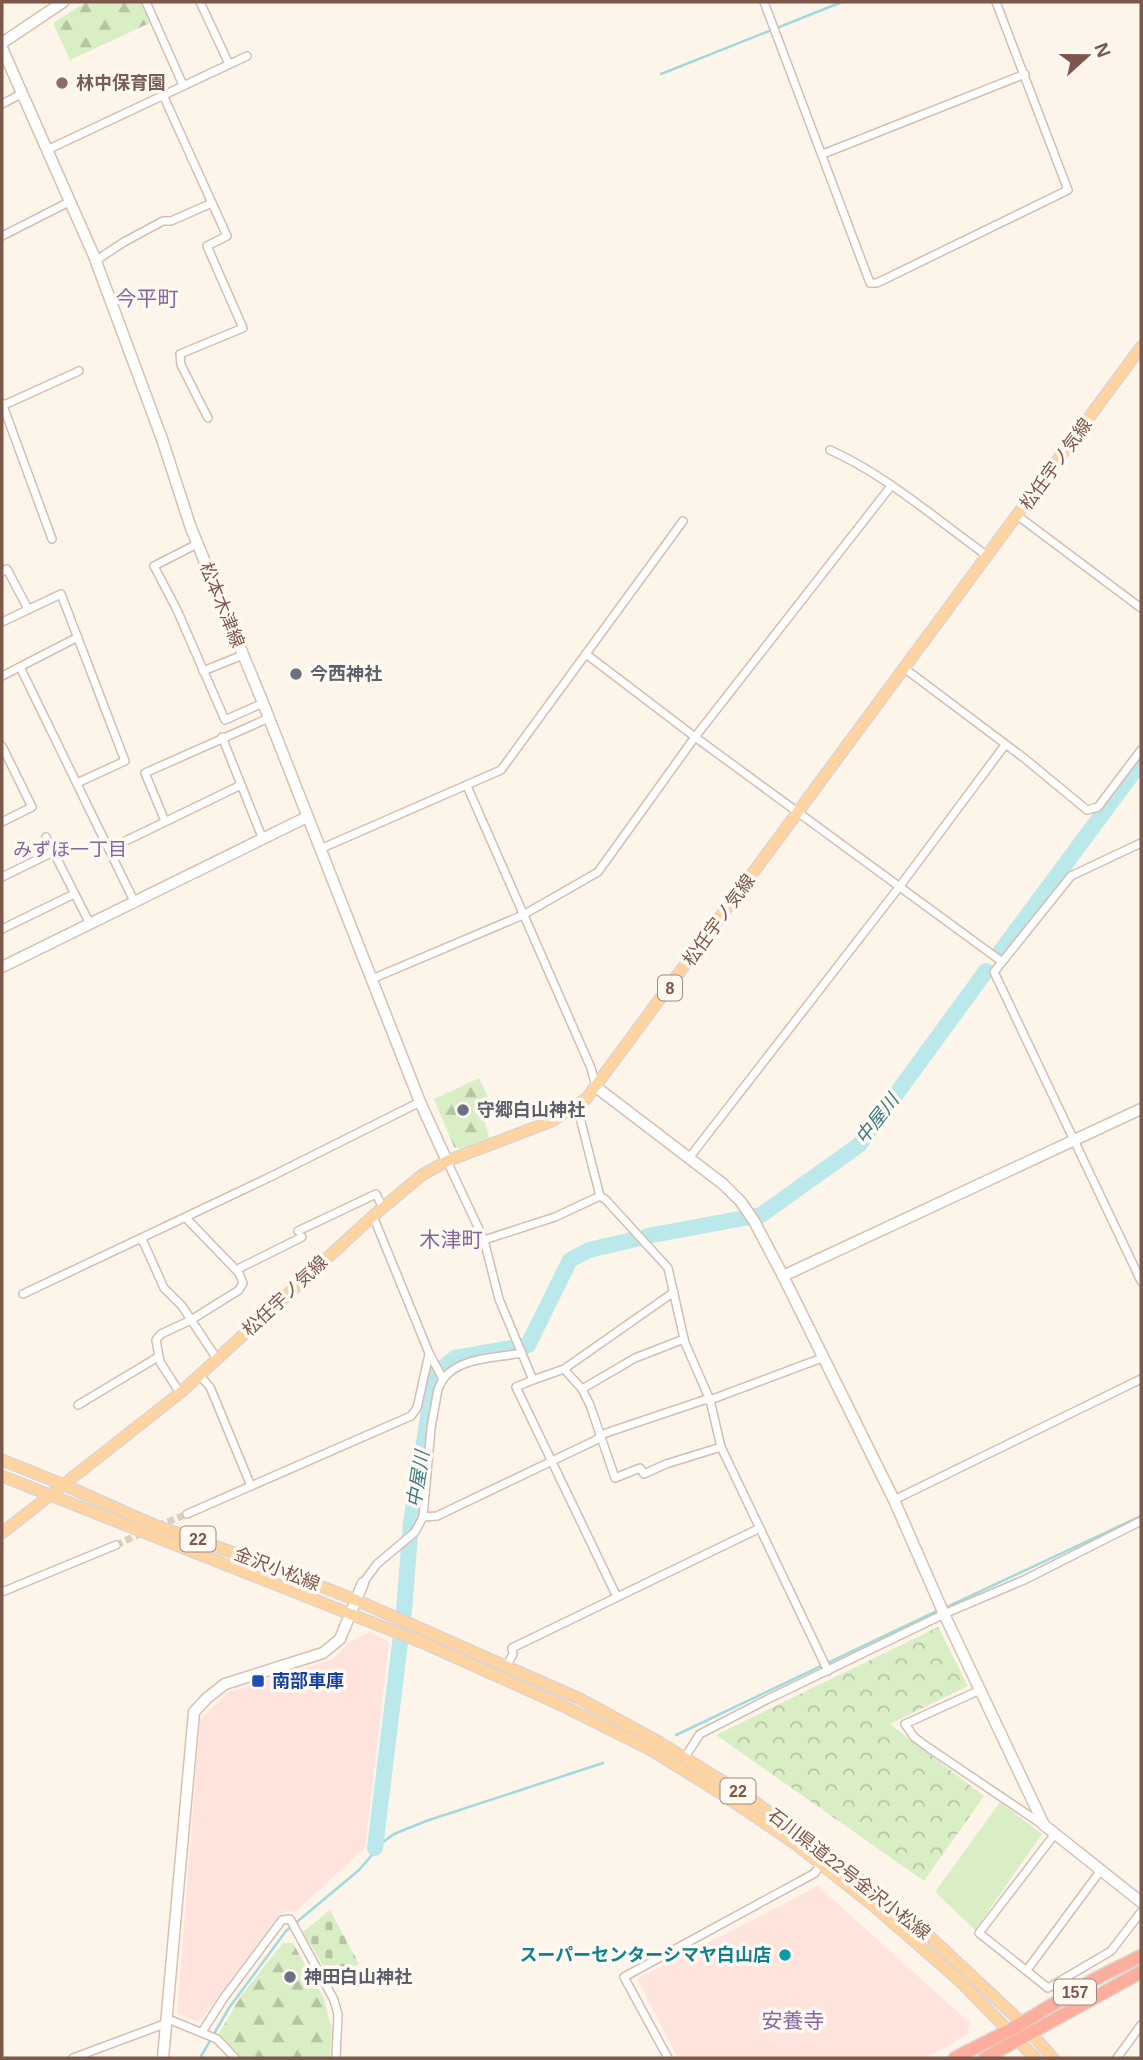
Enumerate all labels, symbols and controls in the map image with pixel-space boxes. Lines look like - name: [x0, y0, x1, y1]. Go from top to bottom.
- north arrow: [1052, 21, 1122, 91]
- text: N: [1090, 40, 1115, 60]
- place label: 林中保育園: [76, 73, 166, 93]
- marker: 林中保育園: [54, 75, 70, 91]
- district label: 今平町: [116, 287, 179, 310]
- street label: 松任宇ノ気線: [1016, 414, 1096, 514]
- street label: 松本木津線: [196, 560, 248, 650]
- place label: 今西神社: [310, 664, 382, 684]
- marker: 今西神社: [288, 666, 304, 682]
- district label: みずほ一丁目: [13, 839, 127, 860]
- street label: 松任宇ノ気線: [679, 870, 759, 970]
- road number: 8: [658, 976, 682, 1000]
- water label: 中屋川: [851, 1089, 904, 1148]
- place label: 守郷白山神社: [477, 1100, 585, 1120]
- marker: 守郷白山神社: [455, 1102, 471, 1118]
- district label: 木津町: [420, 1228, 483, 1251]
- street label: 松任宇ノ気線: [239, 1252, 331, 1340]
- water label: 中屋川: [403, 1447, 433, 1509]
- road number: 22: [180, 1526, 216, 1552]
- street label: 金沢小松線: [231, 1544, 323, 1594]
- place label: 南部車庫: [272, 1671, 344, 1691]
- marker: 南部車庫: [250, 1673, 266, 1689]
- road number: 22: [720, 1778, 756, 1804]
- street label: 石川県道22号金沢小松線: [764, 1805, 934, 1943]
- place label: スーパーセンターシマヤ白山店: [520, 1945, 771, 1965]
- marker: スーパーセンターシマヤ白山店: [777, 1947, 793, 1963]
- place label: 神田白山神社: [304, 1967, 412, 1987]
- marker: 神田白山神社: [282, 1969, 298, 1985]
- road number: 157: [1054, 1980, 1096, 2004]
- district label: 安養寺: [762, 2009, 825, 2032]

